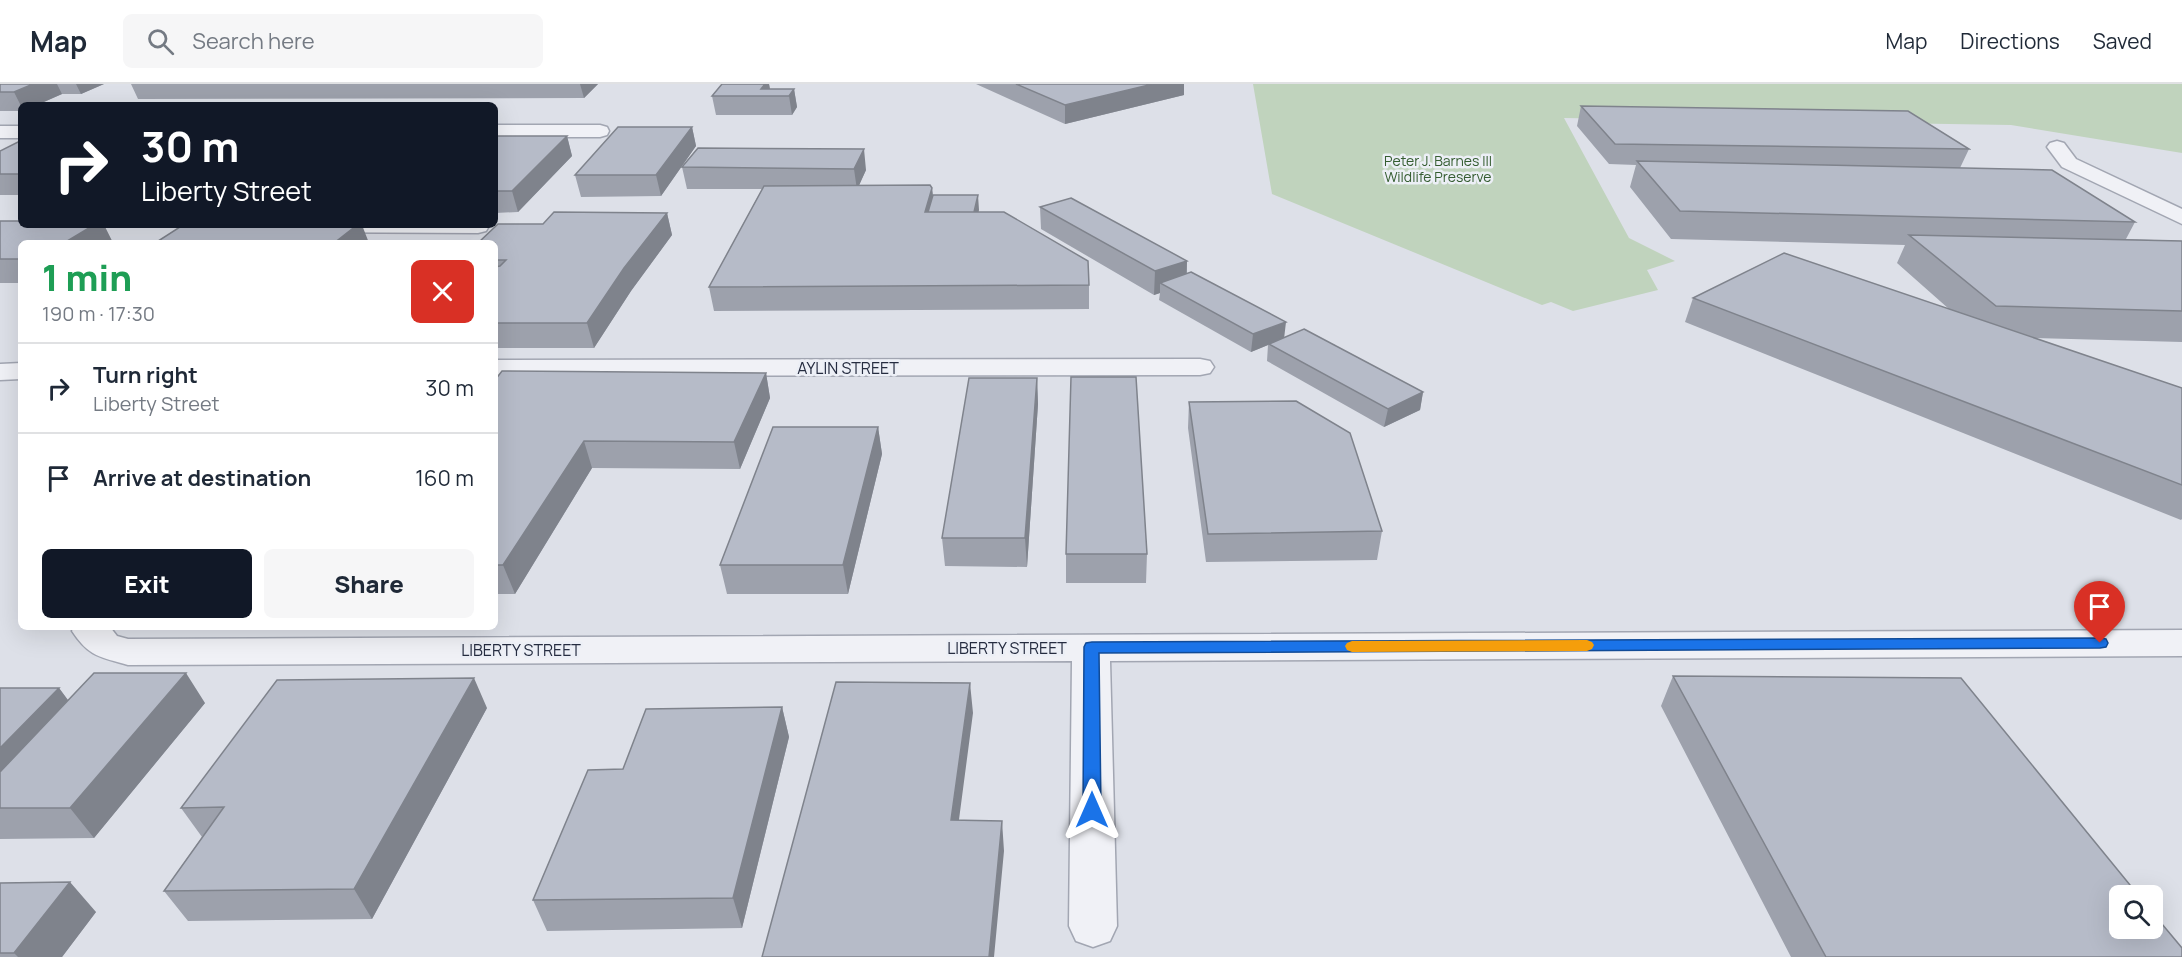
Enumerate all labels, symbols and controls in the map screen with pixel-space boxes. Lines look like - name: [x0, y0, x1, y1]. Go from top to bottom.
- search box: [123, 14, 543, 68]
- text: Map: [30, 22, 87, 60]
- icon: search: [144, 25, 177, 58]
- text: Search here: [192, 26, 315, 56]
- text: Map: [1886, 27, 1927, 55]
- text: Directions: [1960, 27, 2060, 55]
- text: Saved: [2093, 27, 2152, 55]
- text: 30 m: [141, 117, 239, 175]
- icon: right: [42, 126, 120, 204]
- park label: Peter J. Barnes III Wildlife Preserve: [1384, 151, 1492, 186]
- text: Liberty Street: [141, 172, 312, 209]
- text: 1 min: [42, 253, 132, 302]
- button: close: [411, 260, 474, 323]
- text: 190 m · 17:30: [42, 300, 155, 327]
- street label: AYLIN STREET: [797, 357, 899, 379]
- text: Turn right: [93, 360, 198, 390]
- icon: right: [42, 372, 75, 405]
- text: 30 m: [425, 373, 474, 403]
- text: Liberty Street: [93, 390, 220, 417]
- icon: arrive: [42, 462, 75, 495]
- text: Arrive at destination: [93, 463, 311, 493]
- text: 160 m: [415, 463, 474, 493]
- button: Exit: [42, 549, 252, 618]
- button: Share: [264, 549, 474, 618]
- pin: [2074, 581, 2125, 643]
- icon: arrive: [2083, 590, 2116, 623]
- street label: LIBERTY STREET: [947, 637, 1067, 659]
- street label: LIBERTY STREET: [461, 639, 581, 661]
- position arrow: [1060, 778, 1124, 842]
- map controls: [2109, 885, 2163, 939]
- button: search: [2109, 885, 2163, 939]

